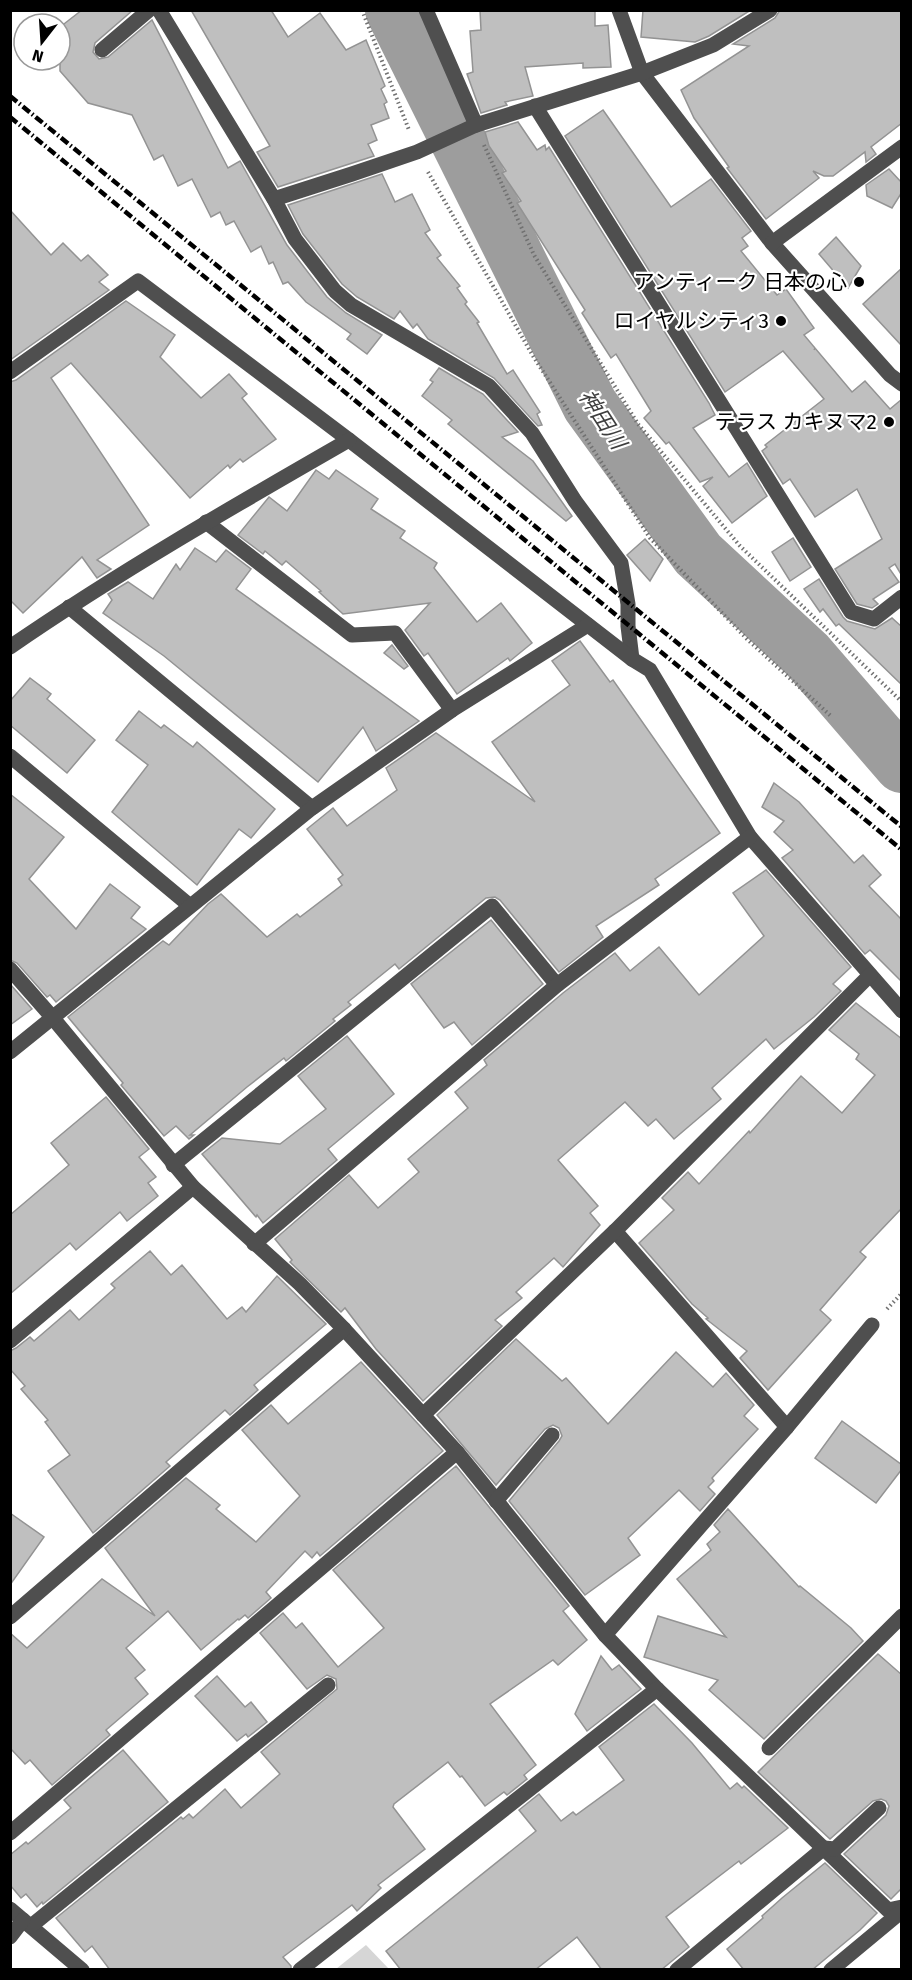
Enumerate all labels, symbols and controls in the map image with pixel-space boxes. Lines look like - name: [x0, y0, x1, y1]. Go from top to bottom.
- north arrow: [12, 12, 72, 72]
- text: N: [30, 45, 46, 67]
- place label: アンティーク 日本の心: [634, 269, 847, 295]
- marker: アンティーク 日本の心: [852, 275, 866, 289]
- place label: ロイヤルシティ3: [613, 308, 769, 334]
- marker: ロイヤルシティ3: [774, 314, 788, 328]
- water label: 神田川: [573, 384, 633, 456]
- place label: テラス カキヌマ2: [714, 409, 877, 435]
- marker: テラス カキヌマ2: [882, 415, 896, 429]

